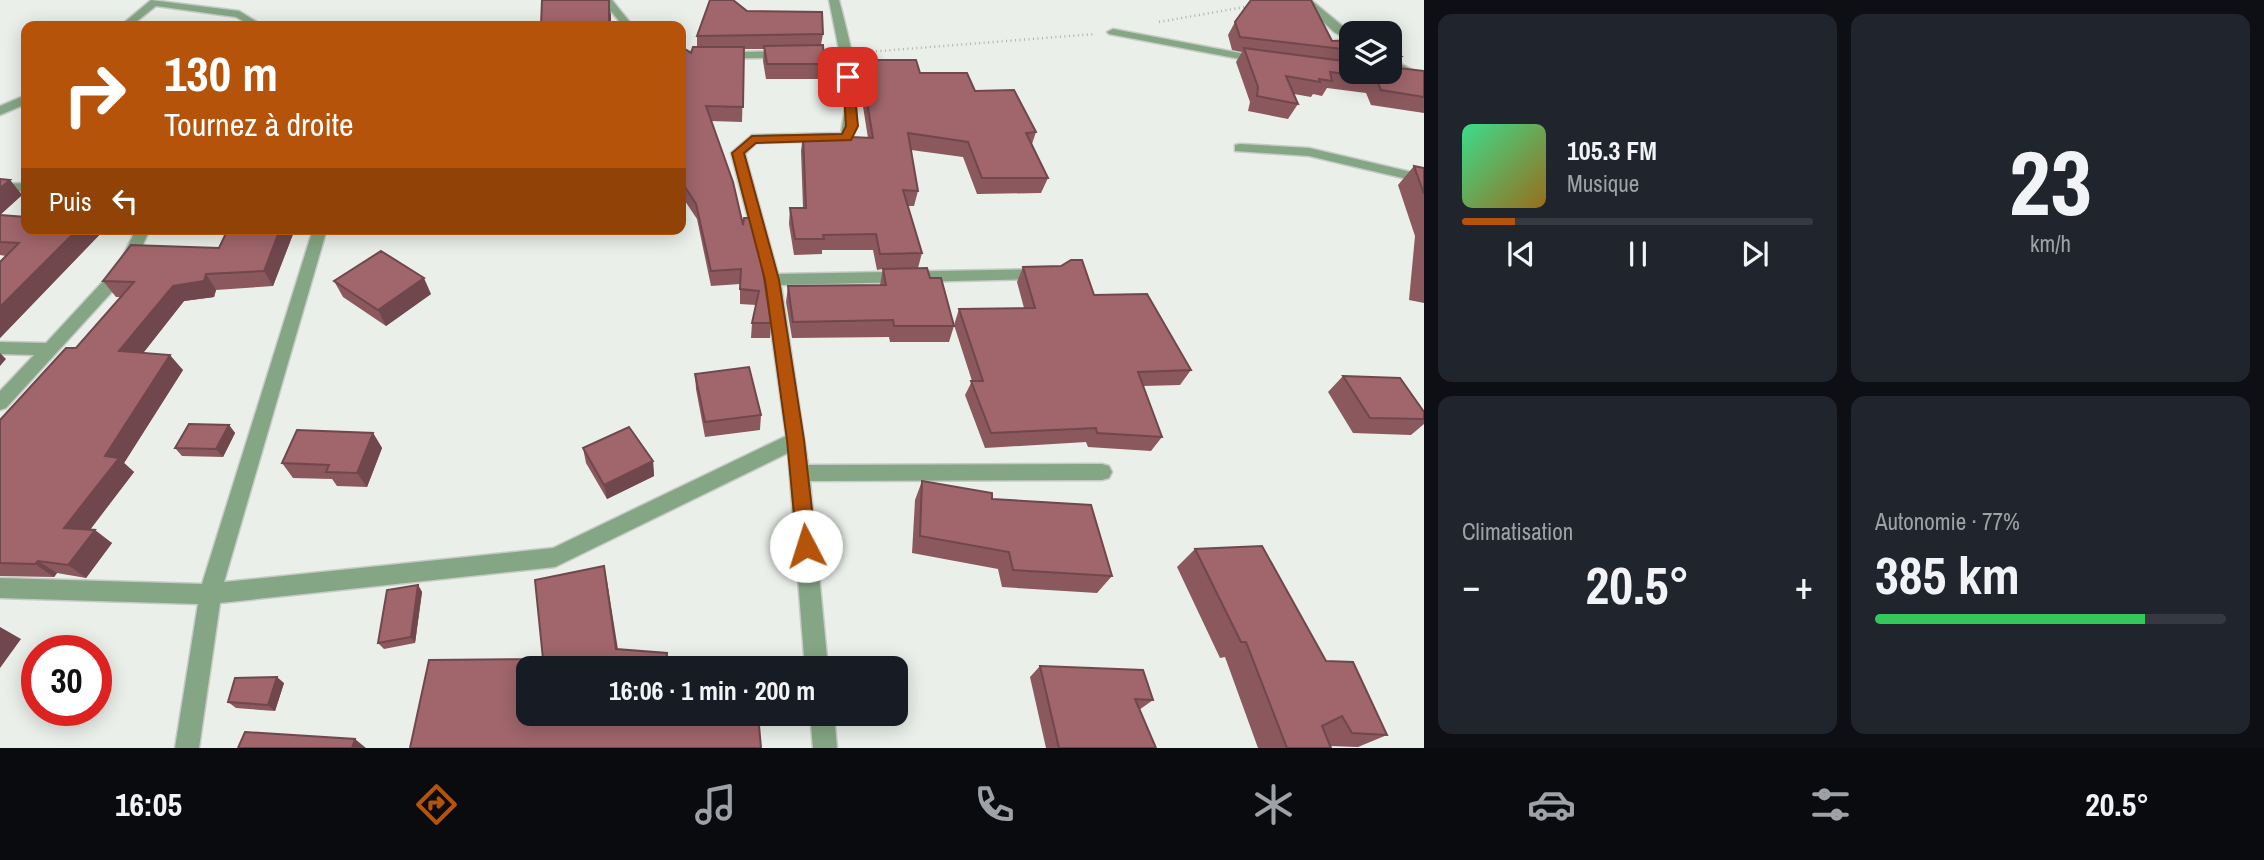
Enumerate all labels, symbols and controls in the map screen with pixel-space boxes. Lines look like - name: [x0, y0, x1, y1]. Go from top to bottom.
- map controls: [1339, 21, 1402, 84]
- button: layers: [1339, 21, 1402, 84]
- text: 130 m: [164, 40, 278, 106]
- pin: [818, 47, 878, 107]
- icon: right: [49, 49, 140, 140]
- icon: arrive: [829, 58, 867, 96]
- text: Tournez à droite: [164, 103, 354, 146]
- text: 23: [2009, 121, 2092, 243]
- text: 105.3 FM: [1567, 133, 1657, 168]
- text: Musique: [1567, 168, 1639, 199]
- icon: left: [106, 182, 144, 220]
- text: Puis: [49, 184, 92, 219]
- text: km/h: [2030, 228, 2071, 259]
- icon: previous: [1502, 235, 1540, 273]
- icon: pause: [1619, 235, 1657, 273]
- icon: next: [1736, 235, 1774, 273]
- text: Autonomie · 77%: [1875, 506, 2020, 537]
- position arrow: [769, 509, 843, 583]
- text: Climatisation: [1462, 516, 1573, 547]
- text: 385 km: [1875, 540, 2020, 610]
- text: 20.5°: [1586, 550, 1689, 620]
- text: −: [1462, 560, 1480, 611]
- text: +: [1795, 560, 1813, 611]
- speed limit sign: 30: [21, 635, 112, 726]
- text: 16:06 · 1 min · 200 m: [609, 673, 815, 708]
- icon: directions: [412, 780, 461, 829]
- icon: music: [691, 780, 740, 829]
- icon: phone: [970, 780, 1019, 829]
- icon: climate: [1249, 780, 1298, 829]
- icon: car: [1527, 780, 1576, 829]
- icon: filters: [1806, 780, 1855, 829]
- text: 16:05: [115, 783, 182, 826]
- text: 20.5°: [2085, 783, 2149, 826]

